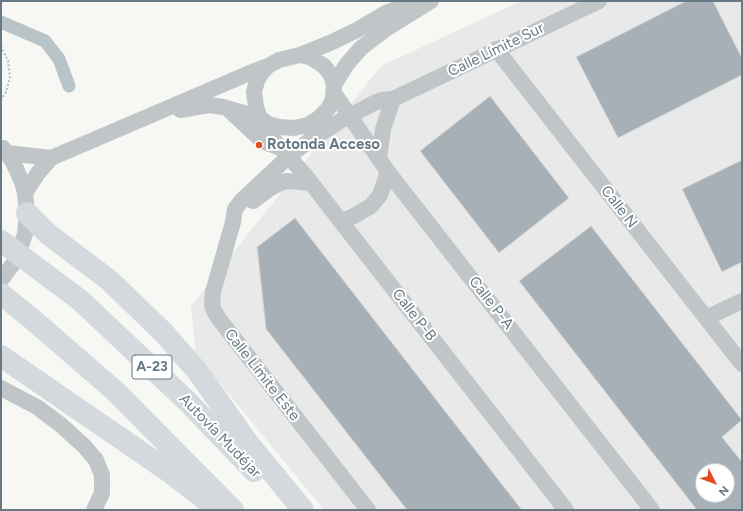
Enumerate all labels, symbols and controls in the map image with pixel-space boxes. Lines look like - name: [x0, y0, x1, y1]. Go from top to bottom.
- street label: Calle Límite Sur: [445, 19, 547, 81]
- place label: Rotonda Acceso: [267, 136, 380, 154]
- marker: Rotonda Acceso: [254, 140, 264, 150]
- street label: Calle N: [597, 182, 641, 232]
- street label: Calle P-A: [465, 273, 517, 333]
- street label: Calle P-B: [388, 285, 440, 345]
- street label: Calle Límite Este: [221, 325, 303, 425]
- road number: A-23: [132, 355, 172, 379]
- street label: Autovía Mudéjar: [175, 390, 265, 482]
- north arrow: [695, 463, 735, 503]
- text: N: [716, 483, 731, 498]

